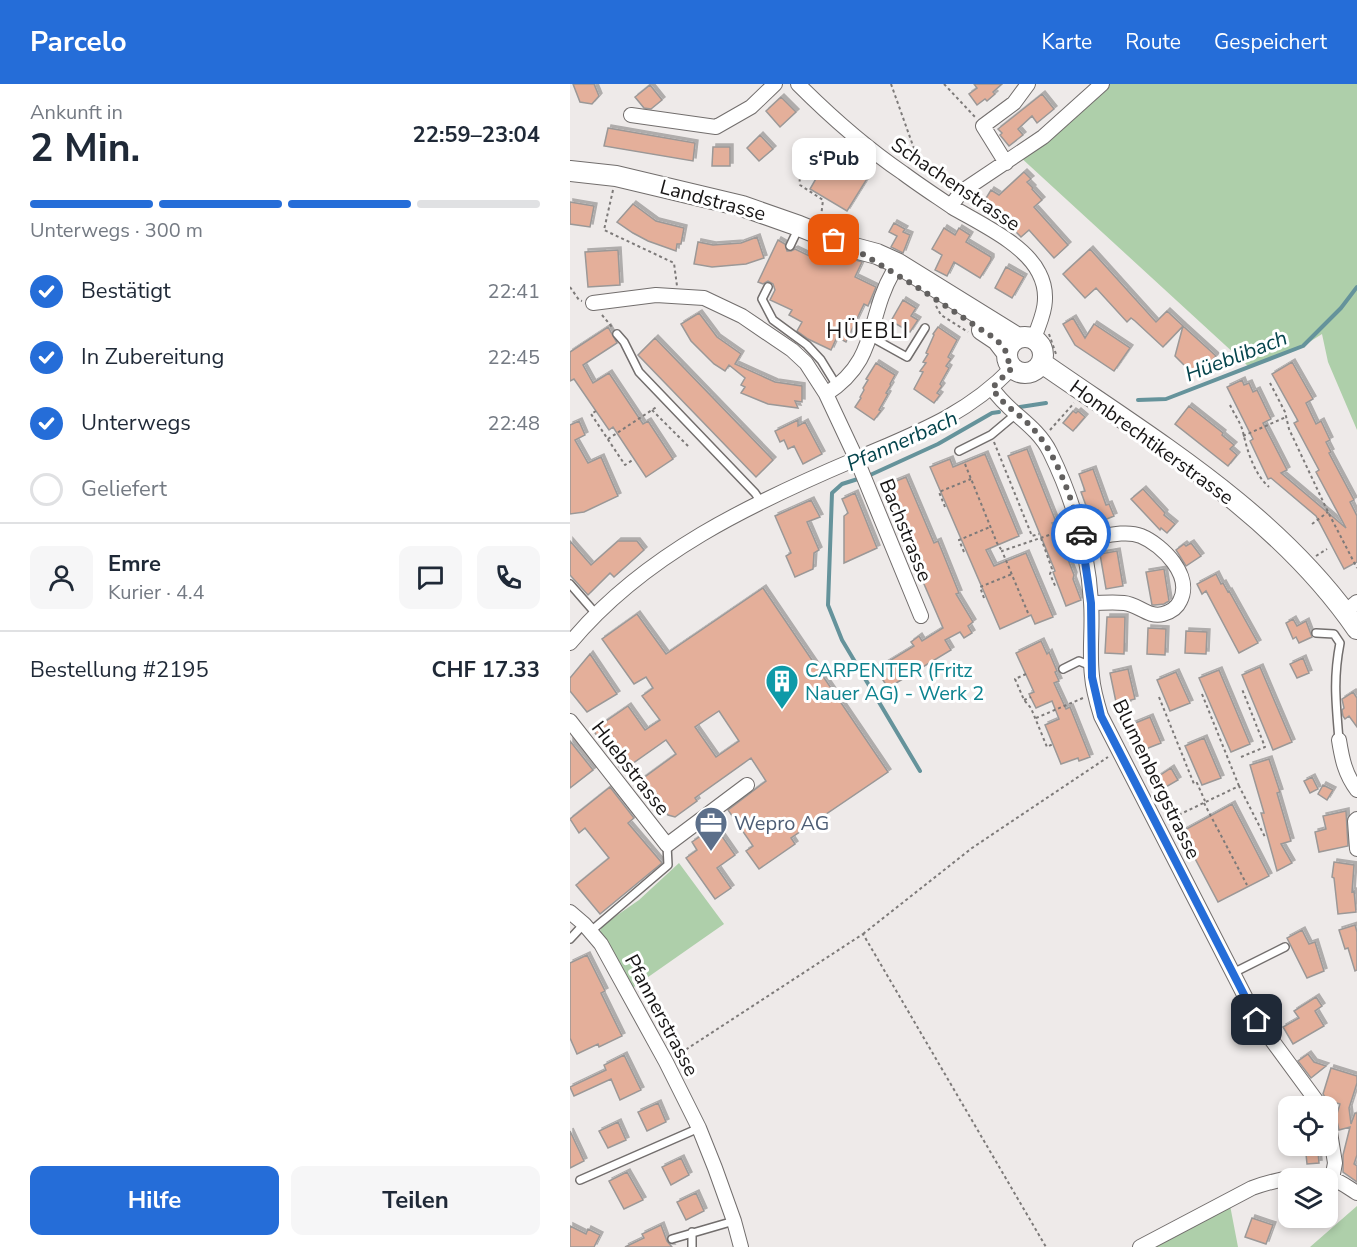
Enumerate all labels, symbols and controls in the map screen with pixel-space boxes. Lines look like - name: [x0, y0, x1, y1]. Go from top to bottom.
- text: Parcelo: [30, 23, 127, 61]
- text: Karte: [1042, 28, 1092, 56]
- text: Route: [1125, 28, 1181, 56]
- text: Gespeichert: [1214, 28, 1327, 56]
- text: Ankunft in: [30, 99, 123, 126]
- text: 22:59–23:04: [412, 120, 540, 150]
- text: 2 Min.: [30, 122, 140, 175]
- street label: Schachenstrasse: [886, 131, 1026, 238]
- callout: s‘Pub: [792, 138, 876, 180]
- text: s‘Pub: [809, 145, 859, 172]
- street label: Landstrasse: [657, 173, 769, 228]
- pin: [808, 214, 859, 265]
- text: Unterwegs · 300 m: [30, 217, 203, 244]
- icon: bag: [817, 223, 850, 256]
- icon: check: [30, 275, 63, 308]
- text: Bestätigt: [81, 276, 171, 306]
- text: 22:41: [487, 278, 540, 305]
- district label: HÜEBLI: [826, 317, 910, 345]
- water label: Hüeblibach: [1181, 324, 1291, 388]
- icon: check: [30, 341, 63, 374]
- text: In Zubereitung: [81, 342, 224, 372]
- text: 22:45: [487, 344, 540, 371]
- street label: Hombrechtikerstrasse: [1064, 374, 1239, 511]
- water label: Pfannerbach: [842, 404, 962, 478]
- icon: check: [30, 407, 63, 440]
- text: Unterwegs: [81, 408, 191, 438]
- text: 22:48: [487, 410, 540, 437]
- text: Geliefert: [81, 474, 167, 504]
- street label: Bachstrasse: [873, 475, 938, 586]
- courier: [1051, 504, 1111, 564]
- icon: car: [1065, 518, 1098, 551]
- button: person: [30, 546, 93, 609]
- button: chat: [399, 546, 462, 609]
- button: phone: [477, 546, 540, 609]
- text: Emre: [108, 549, 161, 579]
- text: Kurier · 4.4: [108, 579, 205, 606]
- text: Bestellung #2195: [30, 655, 209, 685]
- text: CHF 17.33: [431, 655, 540, 685]
- place label: CARPENTER (Fritz Nauer AG) - Werk 2: [805, 657, 984, 707]
- building icon: CARPENTER (Fritz Nauer AG) - Werk 2: [764, 663, 800, 710]
- street label: Blumenbergstrasse: [1106, 695, 1207, 864]
- street label: Huebstrasse: [585, 716, 676, 821]
- office icon: Wepro AG: [693, 805, 729, 852]
- place label: Wepro AG: [734, 810, 829, 837]
- street label: Pfannerstrasse: [618, 950, 705, 1081]
- pin: [1231, 994, 1282, 1045]
- icon: home: [1240, 1003, 1273, 1036]
- map controls: [1278, 1096, 1338, 1228]
- button: locate: [1278, 1096, 1338, 1156]
- button: Hilfe: [30, 1166, 279, 1235]
- button: Teilen: [291, 1166, 540, 1235]
- button: layers: [1278, 1168, 1338, 1228]

